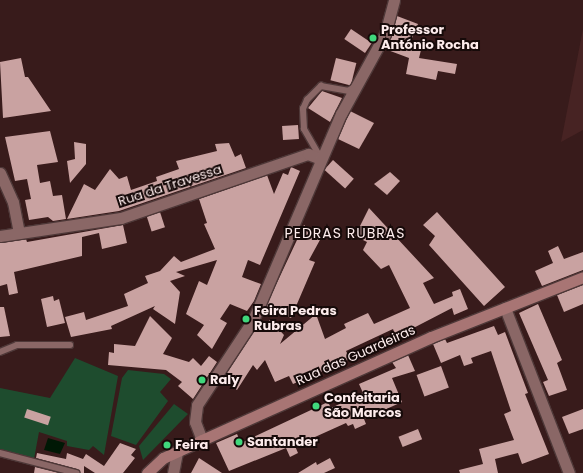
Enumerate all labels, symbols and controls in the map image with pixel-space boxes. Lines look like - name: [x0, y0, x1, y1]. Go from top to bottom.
- place label: Professor António Rocha: [381, 23, 479, 54]
- marker: Professor António Rocha: [368, 33, 378, 43]
- street label: Rua da Travessa: [116, 162, 224, 210]
- district label: PEDRAS RUBRAS: [285, 225, 405, 241]
- place label: Feira Pedras Rubras: [254, 304, 337, 335]
- marker: Feira Pedras Rubras: [241, 314, 251, 324]
- street label: Rua das Guardeiras: [294, 323, 418, 389]
- place label: Raly: [210, 372, 239, 388]
- marker: Raly: [197, 375, 207, 385]
- place label: Confeitaria São Marcos: [324, 391, 402, 422]
- marker: Confeitaria São Marcos: [311, 401, 321, 411]
- place label: Santander: [247, 434, 318, 450]
- place label: Feira: [175, 437, 208, 453]
- marker: Santander: [234, 437, 244, 447]
- marker: Feira: [162, 440, 172, 450]

